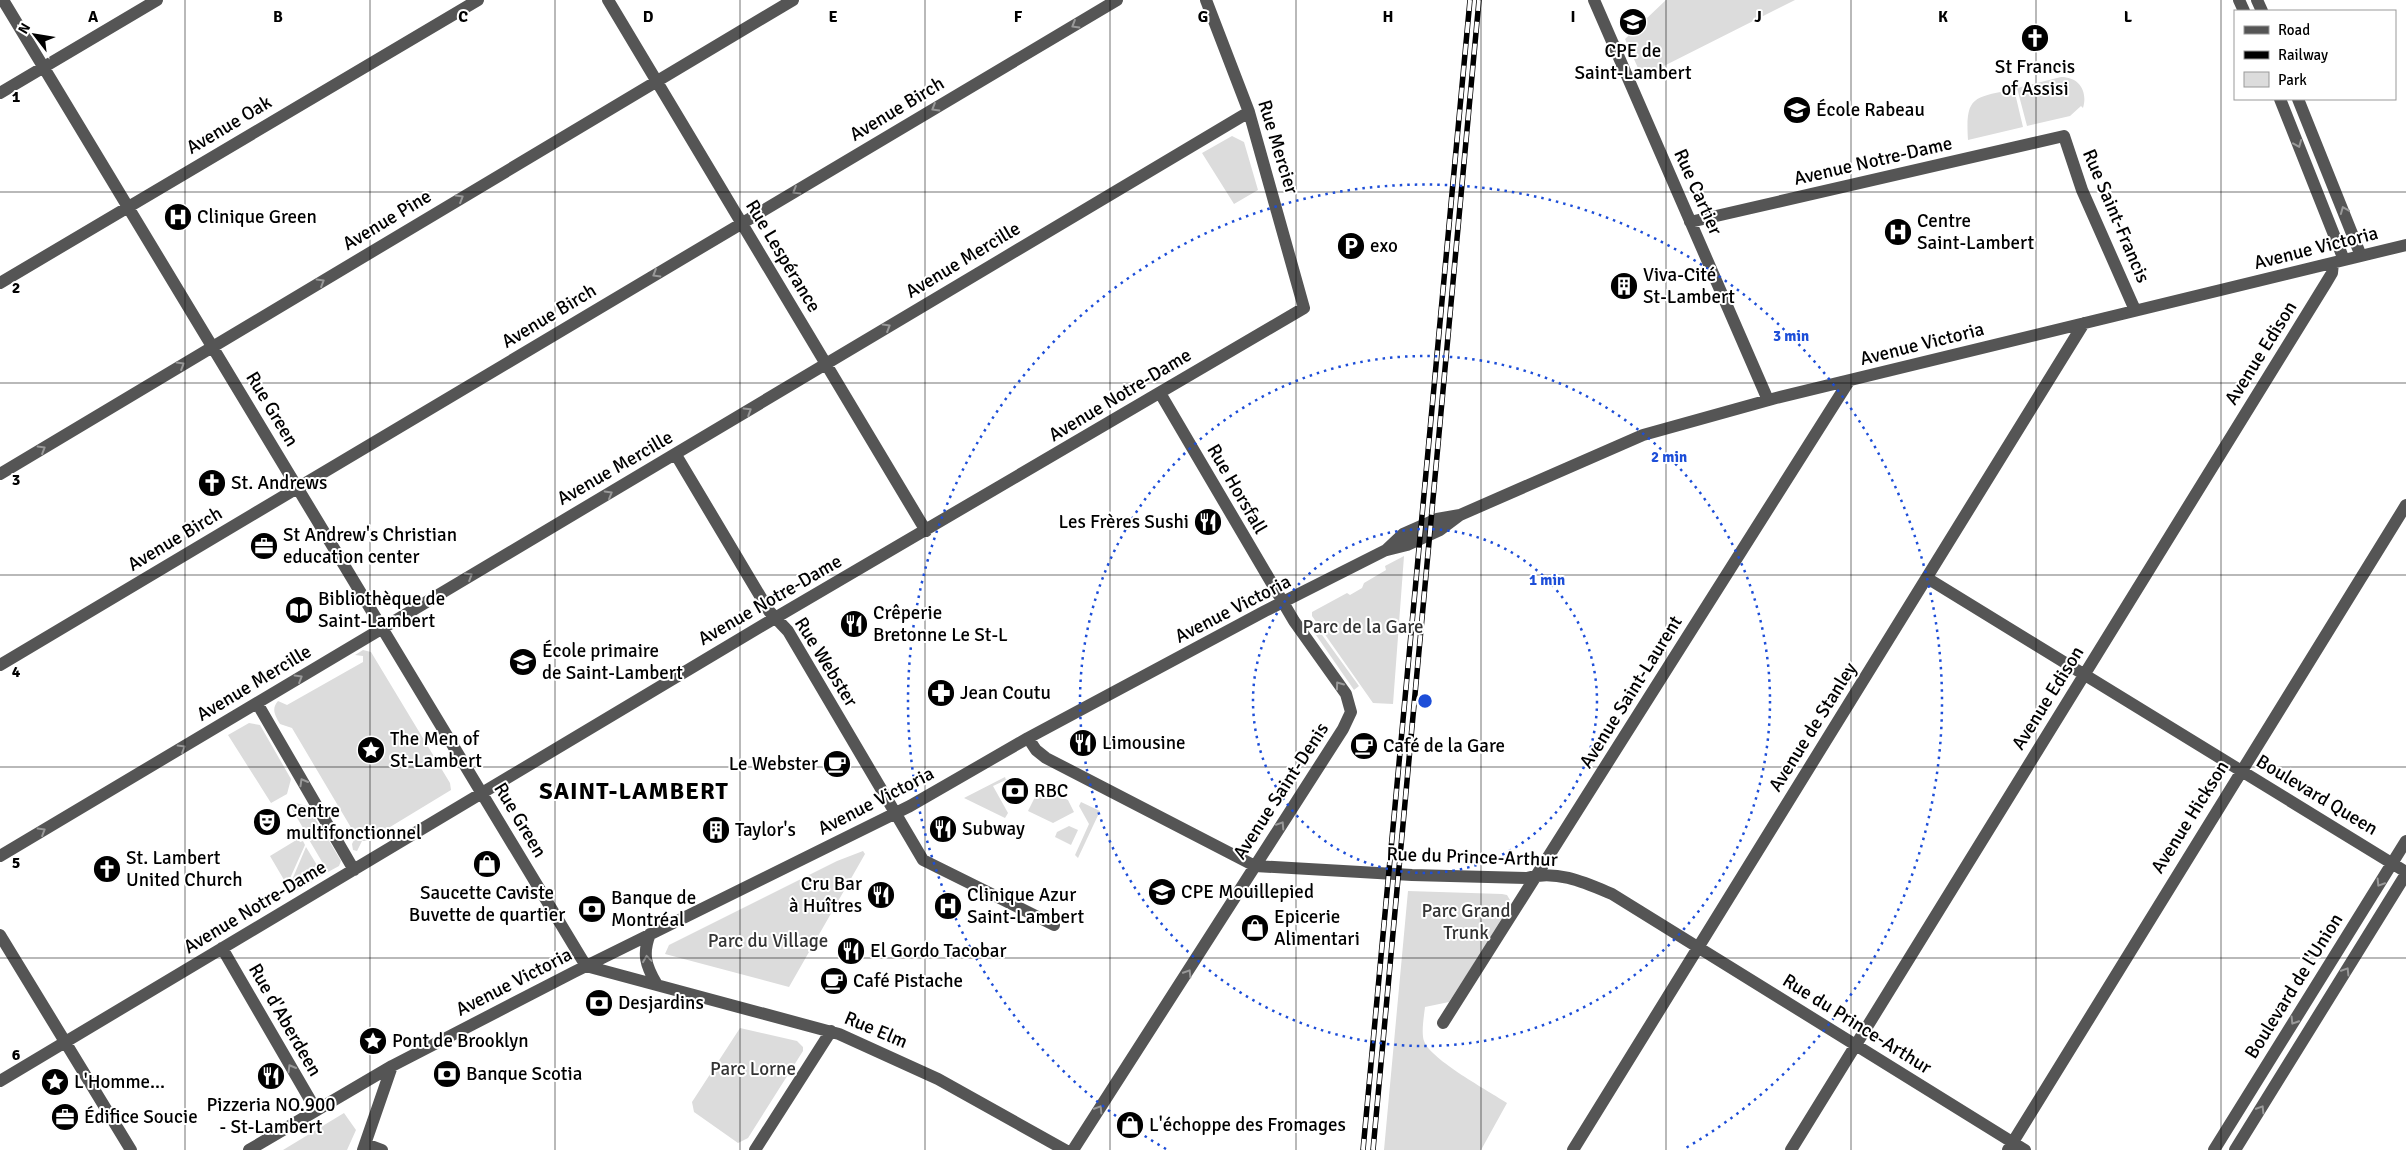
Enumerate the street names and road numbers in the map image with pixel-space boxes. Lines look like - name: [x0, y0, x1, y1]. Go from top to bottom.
- street label: Avenue Birch: [845, 71, 949, 147]
- street label: Avenue Oak: [182, 90, 276, 160]
- street label: Rue Mercier: [1252, 97, 1304, 197]
- street label: Avenue Notre-Dame: [1791, 131, 1955, 191]
- street label: Rue Cartier: [1668, 145, 1728, 239]
- street label: Rue Saint-Francis: [2077, 145, 2155, 287]
- street label: Avenue Pine: [338, 184, 436, 256]
- street label: Rue Lespérance: [740, 195, 826, 317]
- street label: Avenue Mercille: [901, 216, 1025, 304]
- street label: Avenue Victoria: [2251, 221, 2381, 275]
- street label: Avenue Birch: [497, 278, 601, 354]
- street label: Avenue Edison: [2220, 297, 2302, 409]
- street label: Avenue Victoria: [1857, 317, 1987, 371]
- street label: Avenue Notre-Dame: [1044, 343, 1196, 447]
- street label: Rue Green: [240, 367, 304, 451]
- street label: Avenue Mercille: [553, 425, 677, 511]
- street label: Rue Horsfall: [1202, 440, 1272, 538]
- street label: Avenue Birch: [123, 501, 227, 577]
- street label: Avenue Notre-Dame: [694, 549, 846, 651]
- street label: Avenue Victoria: [1171, 569, 1295, 649]
- street label: Avenue Saint-Laurent: [1574, 611, 1688, 773]
- street label: Rue Webster: [789, 613, 863, 711]
- street label: Avenue Mercille: [192, 639, 316, 727]
- street label: Avenue Edison: [2007, 642, 2089, 754]
- street label: Avenue de Stanley: [1764, 658, 1862, 796]
- street label: Avenue Saint-Denis: [1228, 718, 1334, 864]
- street label: Boulevard Queen: [2252, 749, 2382, 841]
- street label: Avenue Hickson: [2146, 756, 2234, 878]
- street label: Avenue Victoria: [814, 761, 938, 841]
- street label: Rue Green: [488, 778, 552, 862]
- street label: Rue du Prince-Arthur: [1386, 842, 1558, 872]
- street label: Avenue Notre-Dame: [179, 855, 331, 959]
- street label: Boulevard de l'Union: [2240, 909, 2348, 1063]
- street label: Avenue Victoria: [452, 942, 576, 1022]
- street label: Rue d'Aberdeen: [243, 959, 327, 1081]
- street label: Rue du Prince-Arthur: [1778, 968, 1936, 1080]
- street label: Rue Elm: [841, 1006, 911, 1054]

